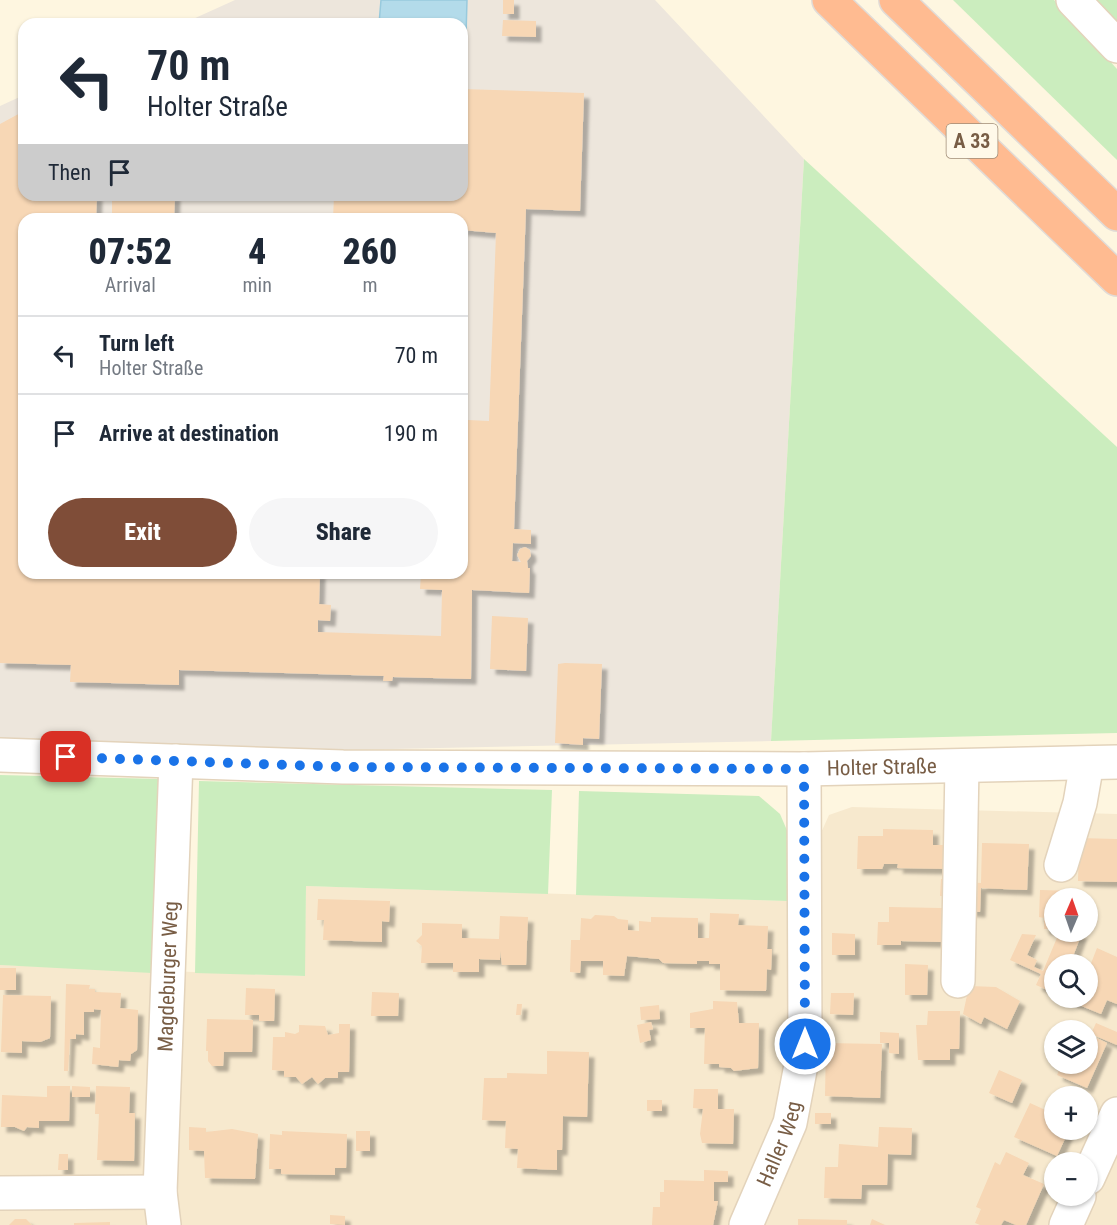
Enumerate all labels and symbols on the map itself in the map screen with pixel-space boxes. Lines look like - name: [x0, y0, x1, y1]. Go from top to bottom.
- road number: A 33: [946, 124, 998, 158]
- pin: [40, 731, 91, 782]
- street label: Holter Straße: [827, 754, 937, 780]
- north arrow: [1044, 888, 1098, 942]
- street label: Magdeburger Weg: [153, 901, 183, 1052]
- position arrow: [773, 1012, 837, 1076]
- street label: Haller Weg: [752, 1099, 806, 1190]

